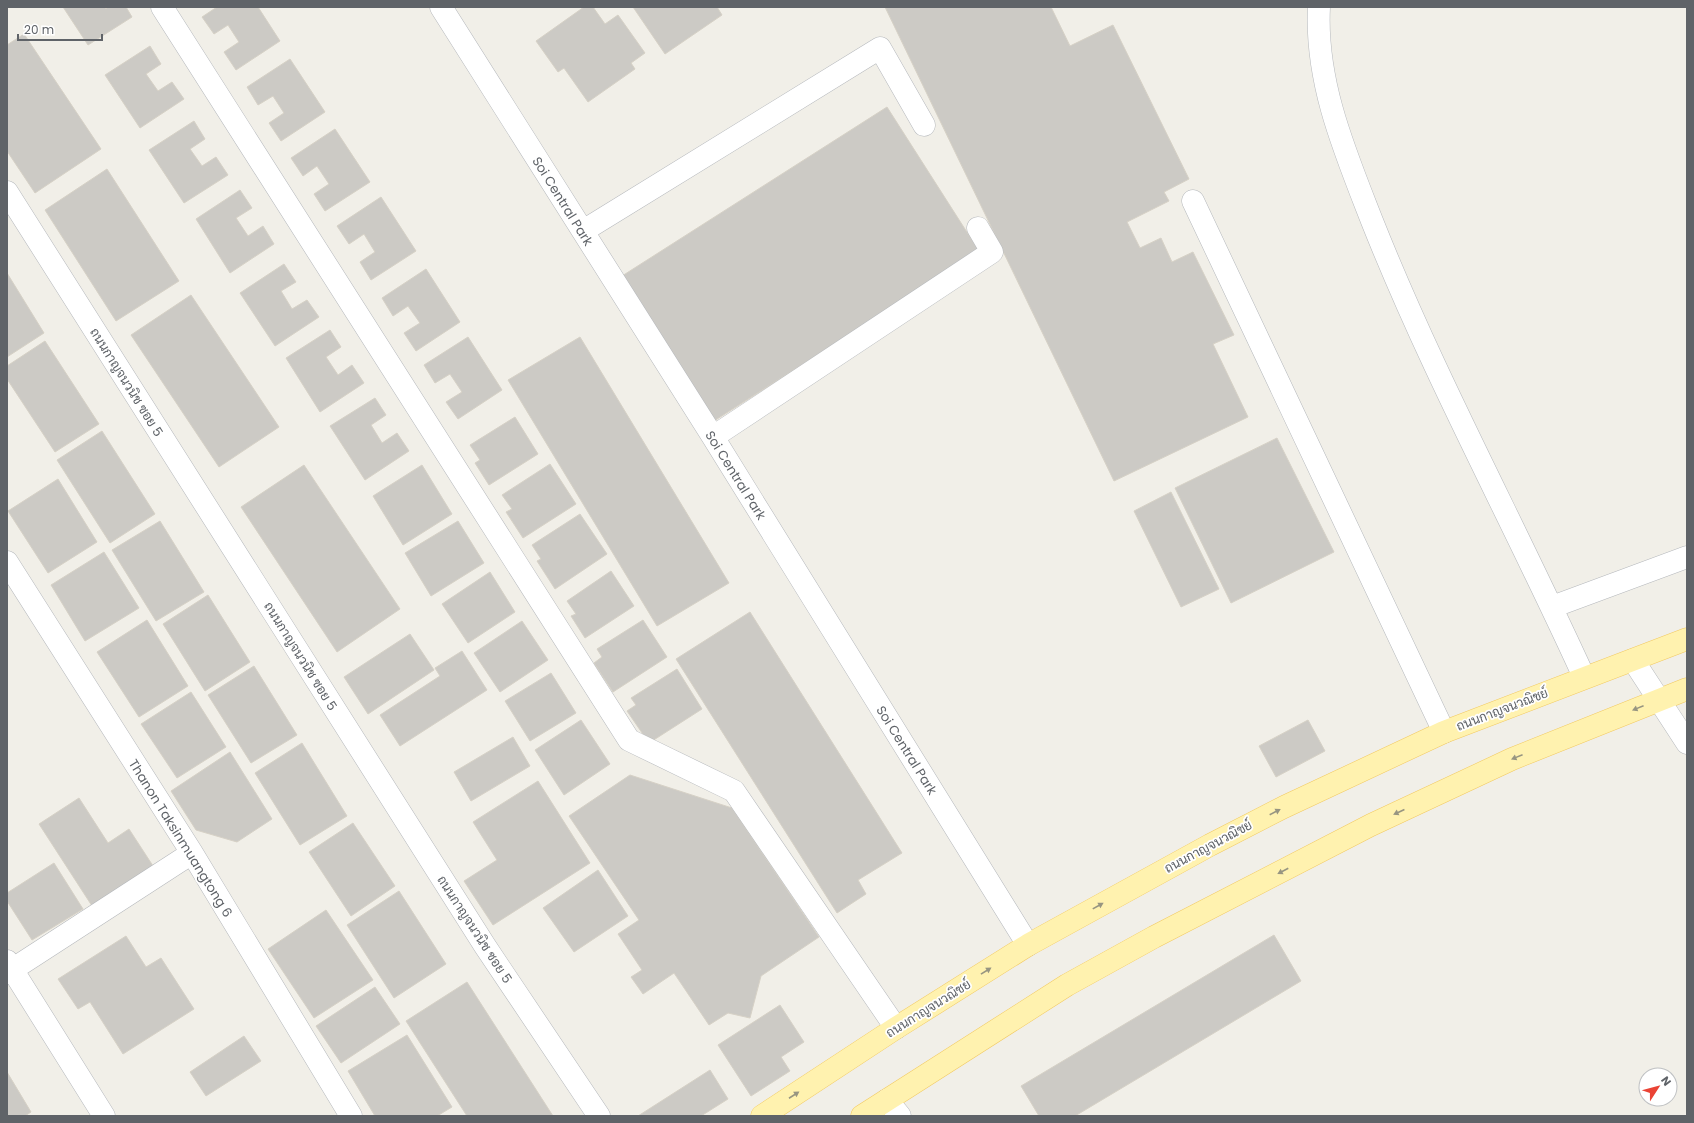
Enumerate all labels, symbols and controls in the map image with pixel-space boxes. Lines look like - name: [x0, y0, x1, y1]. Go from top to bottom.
- scale bar: [18, 16, 102, 42]
- text: 20 m: [24, 21, 54, 38]
- street label: Soi Central Park: [528, 153, 598, 250]
- street label: ถนนกาญจนวนิช ซอย 5: [85, 324, 168, 440]
- street label: Soi Central Park: [701, 427, 771, 524]
- street label: ถนนกาญจนวนิช ซอย 5: [259, 598, 342, 714]
- street label: ถนนกาญจนวณิชย์: [1454, 683, 1551, 736]
- street label: Soi Central Park: [872, 702, 942, 799]
- one-way arrow: [1631, 706, 1643, 712]
- one-way arrow: [1511, 755, 1523, 761]
- street label: Thanon Taksinmuangtong 6: [124, 756, 237, 921]
- one-way arrow: [1269, 809, 1281, 815]
- one-way arrow: [1394, 809, 1405, 815]
- street label: ถนนกาญจนวณิชย์: [1161, 815, 1256, 878]
- one-way arrow: [1278, 867, 1289, 874]
- street label: ถนนกาญจนวนิช ซอย 5: [433, 872, 517, 987]
- one-way arrow: [1092, 902, 1104, 909]
- one-way arrow: [980, 968, 992, 975]
- street label: ถนนกาญจนวณิชย์: [882, 975, 974, 1042]
- north arrow: [1638, 1067, 1678, 1107]
- text: N: [1657, 1073, 1675, 1089]
- one-way arrow: [789, 1091, 800, 1098]

